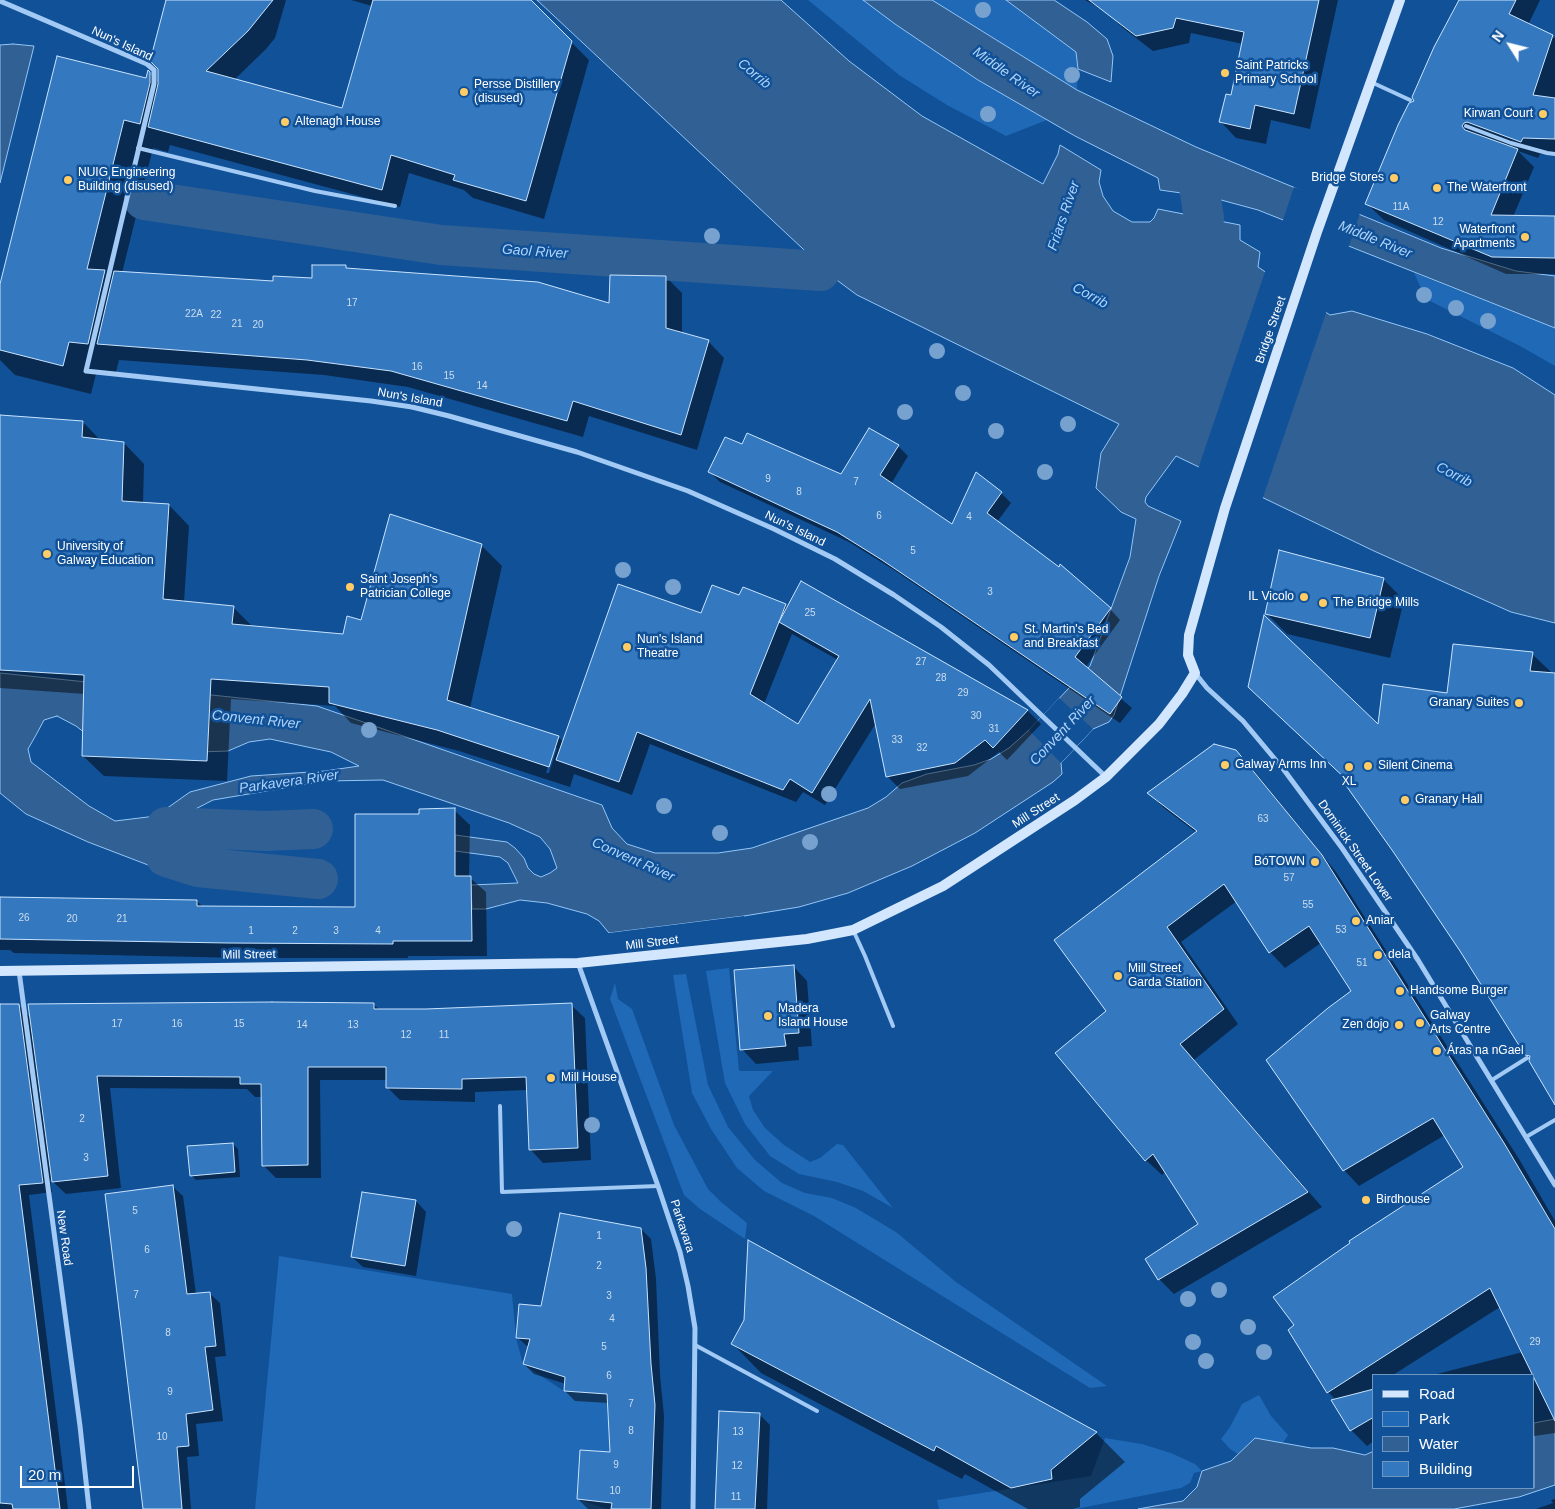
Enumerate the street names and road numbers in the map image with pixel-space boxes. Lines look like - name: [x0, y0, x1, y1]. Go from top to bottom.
- street label: Nun's Island: [89, 24, 155, 64]
- street label: Bridge Street: [1253, 295, 1289, 365]
- street label: Nun's Island: [376, 385, 444, 411]
- street label: Nun's Island: [762, 508, 828, 550]
- street label: Mill Street: [1010, 790, 1062, 832]
- street label: Dominick Street Lower: [1314, 797, 1396, 905]
- street label: Mill Street: [625, 933, 679, 953]
- street label: Mill Street: [222, 947, 276, 963]
- street label: Parkavara: [667, 1198, 697, 1254]
- street label: New Road: [53, 1209, 75, 1267]

